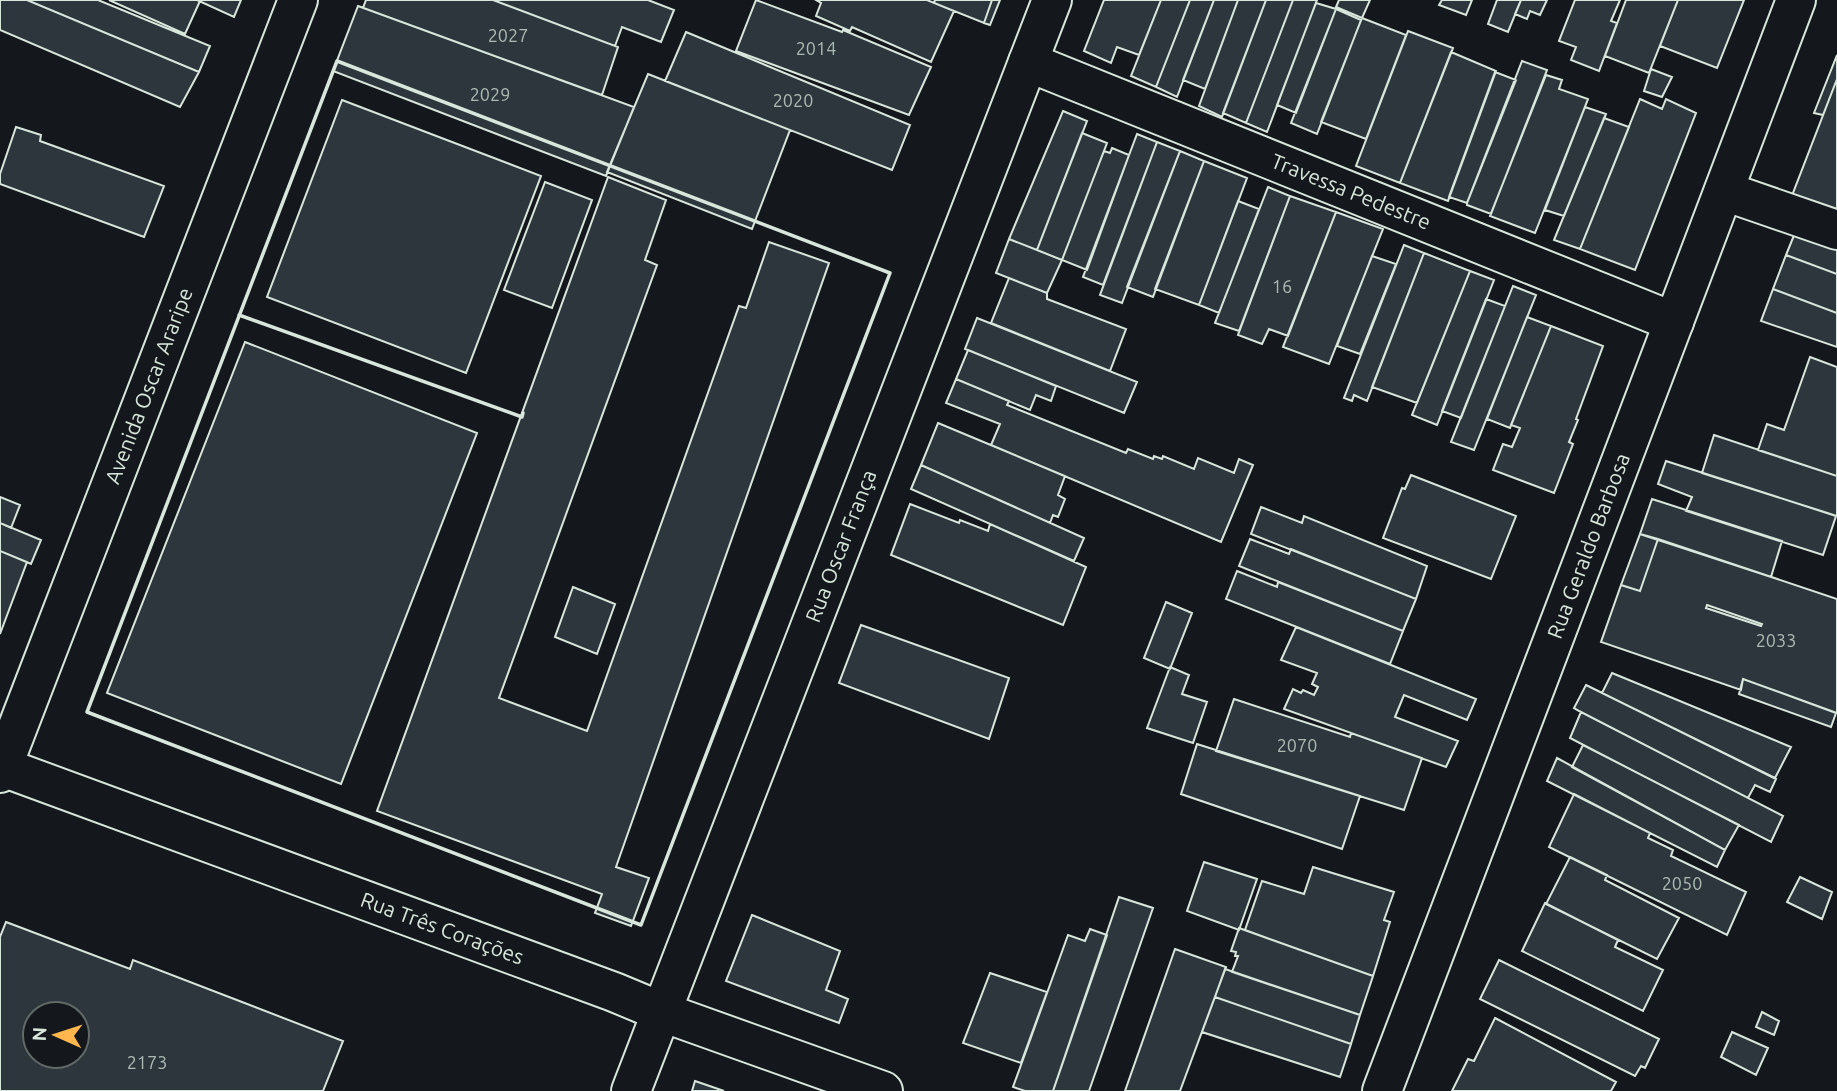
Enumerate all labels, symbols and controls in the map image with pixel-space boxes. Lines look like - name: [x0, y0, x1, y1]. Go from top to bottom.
- house number: 2027: [488, 25, 528, 45]
- house number: 2014: [796, 38, 836, 58]
- house number: 2029: [470, 84, 510, 104]
- house number: 2020: [773, 90, 813, 110]
- street label: Travessa Pedestre: [1268, 148, 1435, 234]
- house number: 16: [1272, 276, 1292, 296]
- street label: Avenida Oscar Araripe: [100, 284, 197, 487]
- street label: Rua Geraldo Barbosa: [1542, 449, 1634, 642]
- street label: Rua Oscar França: [800, 466, 881, 625]
- house number: 2033: [1756, 630, 1796, 650]
- house number: 2070: [1277, 735, 1317, 755]
- house number: 2050: [1662, 873, 1702, 893]
- street label: Rua Três Corações: [358, 887, 527, 969]
- north arrow: [21, 1000, 91, 1070]
- text: N: [28, 1026, 50, 1042]
- house number: 2173: [127, 1052, 167, 1072]

